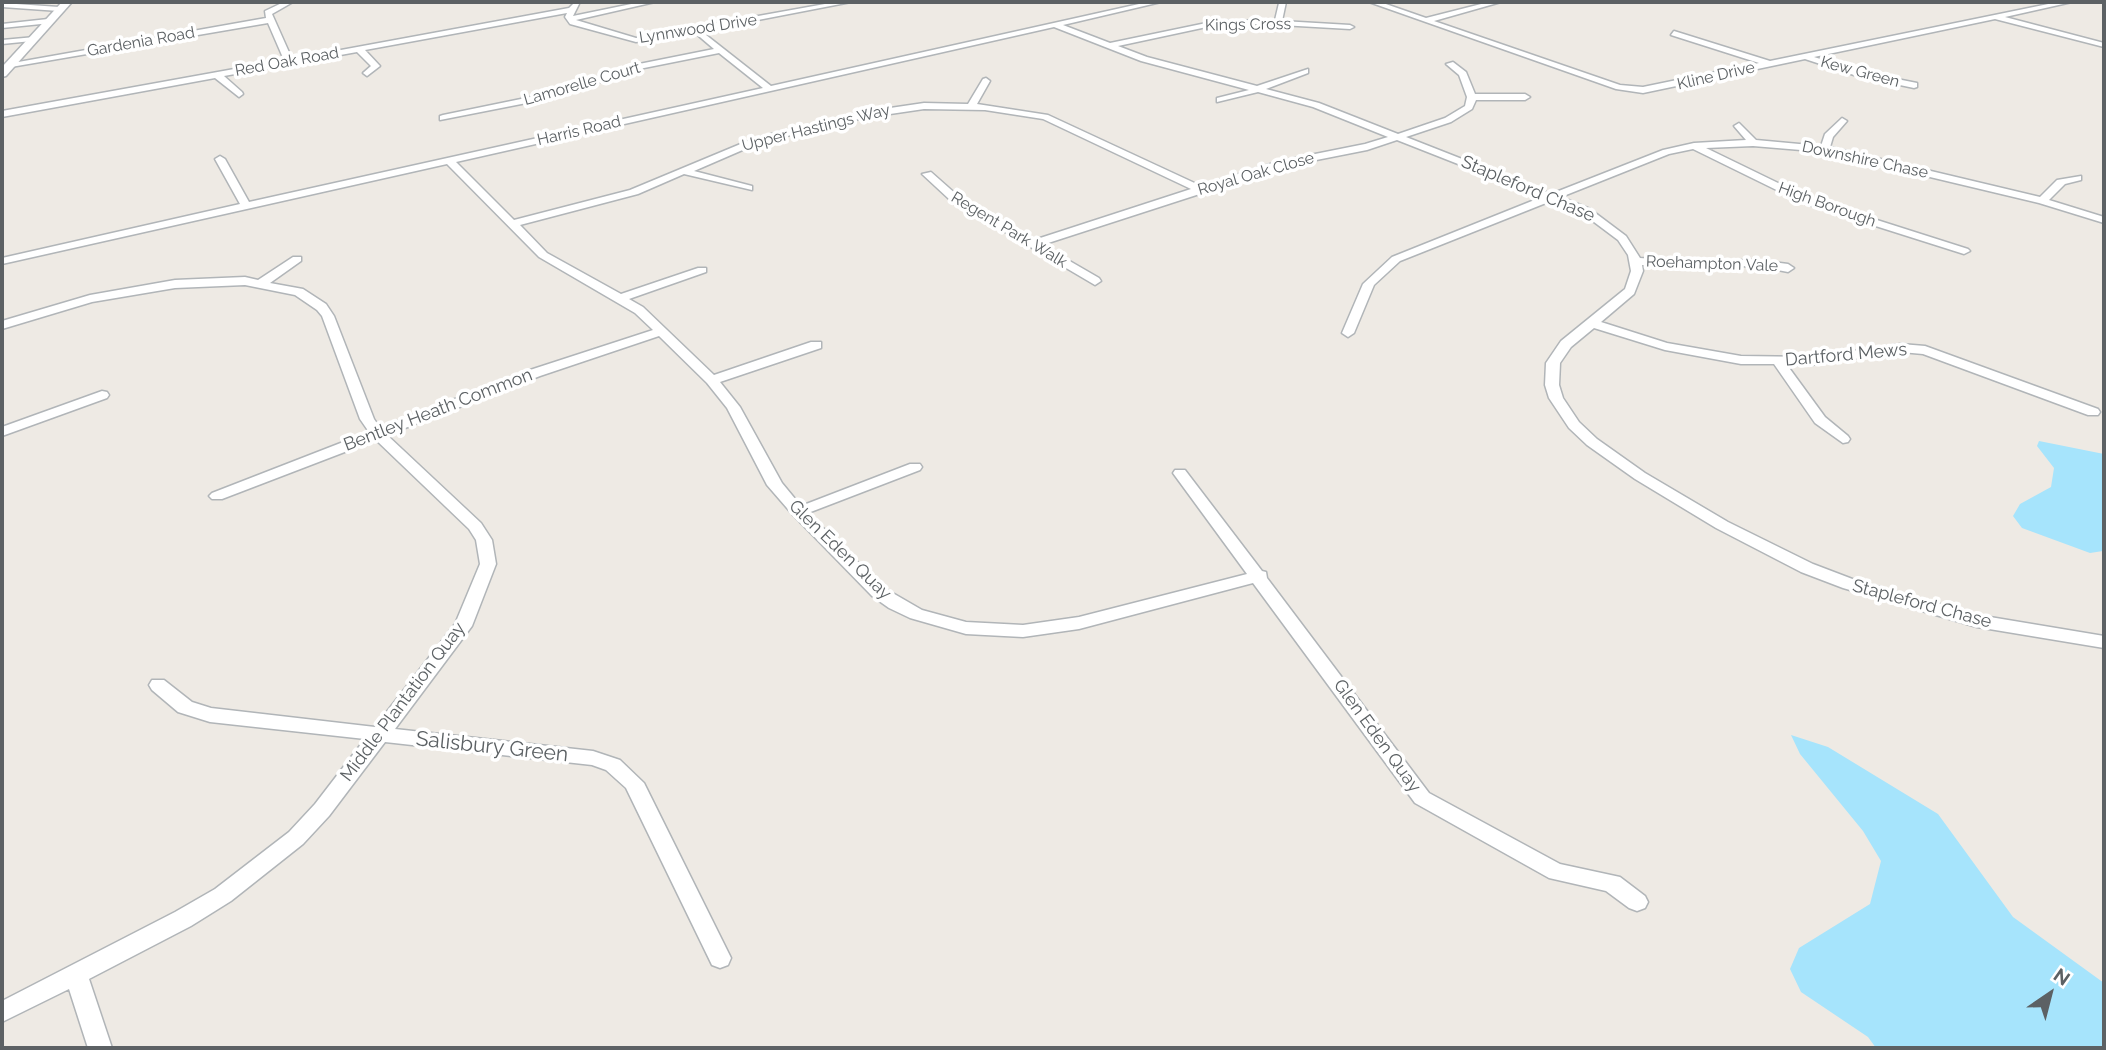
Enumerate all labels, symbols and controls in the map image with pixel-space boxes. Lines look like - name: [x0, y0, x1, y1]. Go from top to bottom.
- street label: Lynnwood Drive: [638, 10, 758, 48]
- street label: Kings Cross: [1205, 15, 1291, 35]
- street label: Gardenia Road: [86, 23, 196, 61]
- street label: Red Oak Road: [234, 43, 340, 81]
- street label: Kew Green: [1818, 52, 1902, 92]
- street label: Lamorelle Court: [522, 58, 642, 110]
- street label: Kline Drive: [1675, 58, 1757, 94]
- street label: Upper Hastings Way: [740, 100, 892, 156]
- street label: Harris Road: [535, 112, 623, 150]
- street label: Downshire Chase: [1800, 137, 1930, 183]
- street label: Royal Oak Close: [1196, 148, 1316, 200]
- street label: Stapleford Chase: [1458, 151, 1598, 227]
- street label: High Borough: [1776, 178, 1878, 232]
- street label: Regent Park Walk: [948, 188, 1070, 272]
- street label: Roehampton Vale: [1646, 252, 1778, 276]
- street label: Dartford Mews: [1784, 339, 1908, 371]
- street label: Bentley Heath Common: [341, 364, 535, 456]
- street label: Glen Eden Quay: [784, 496, 896, 604]
- street label: Stapleford Chase: [1850, 575, 1994, 633]
- street label: Middle Plantation Quay: [336, 618, 470, 786]
- street label: Glen Eden Quay: [1329, 675, 1425, 797]
- street label: Salisbury Green: [415, 726, 569, 768]
- north arrow: [2015, 959, 2085, 1029]
- text: N: [2050, 964, 2074, 990]

